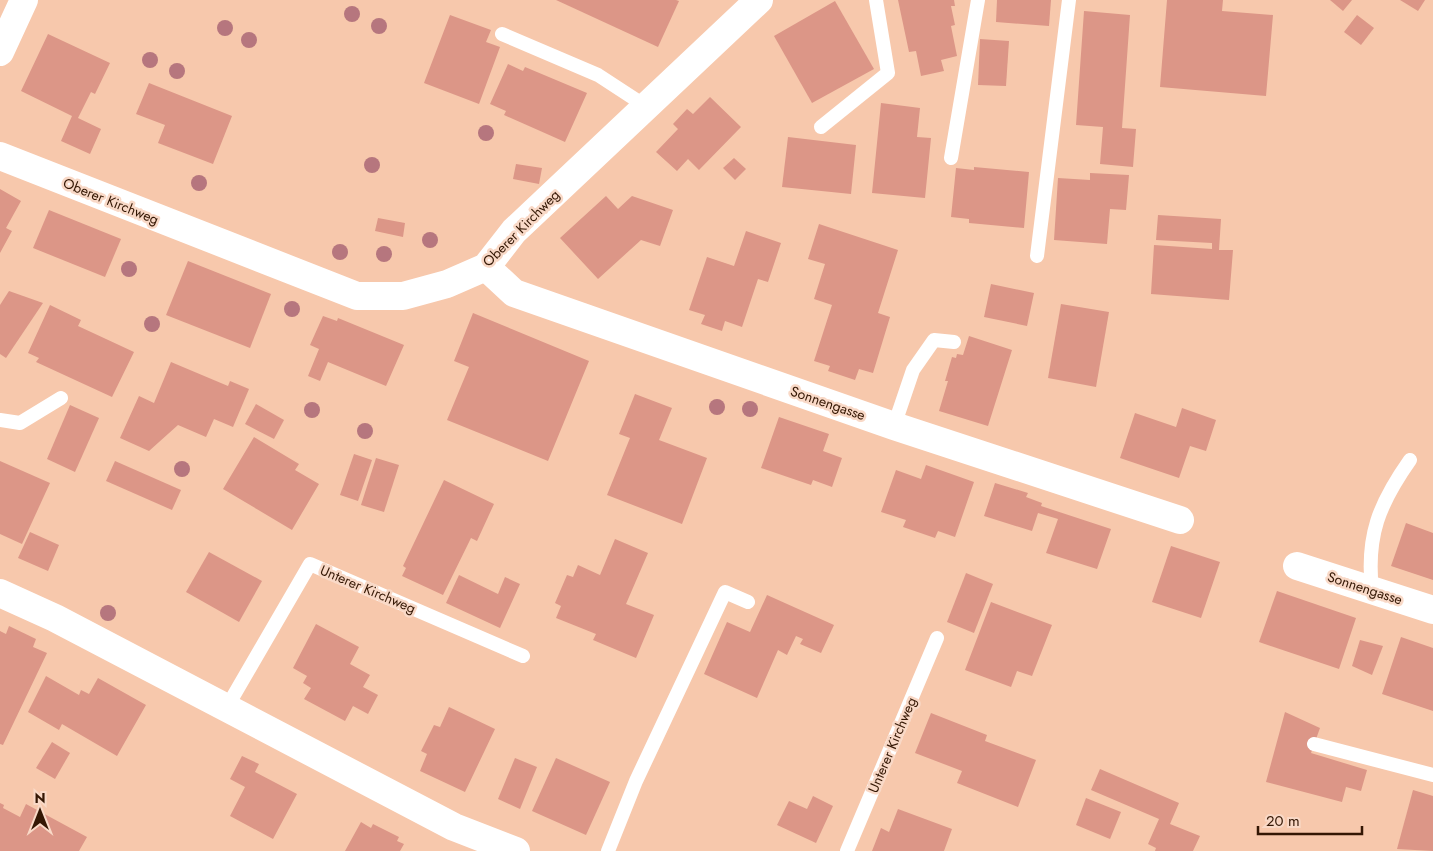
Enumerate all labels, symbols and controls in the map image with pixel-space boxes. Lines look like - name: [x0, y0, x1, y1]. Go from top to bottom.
- street label: Oberer Kirchweg: [60, 173, 162, 229]
- street label: Oberer Kirchweg: [478, 185, 564, 271]
- street label: Sonnengasse: [788, 381, 868, 425]
- street label: Unterer Kirchweg: [317, 560, 419, 618]
- street label: Sonnengasse: [1325, 566, 1405, 610]
- street label: Unterer Kirchweg: [863, 694, 921, 796]
- north arrow: [15, 786, 65, 836]
- text: N: [34, 788, 46, 808]
- scale bar: [1258, 804, 1362, 836]
- text: 20 m: [1266, 810, 1300, 832]

